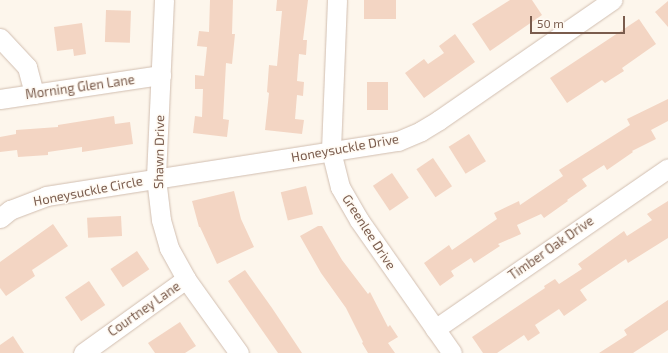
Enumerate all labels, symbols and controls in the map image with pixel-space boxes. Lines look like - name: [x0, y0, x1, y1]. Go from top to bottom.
- scale bar: [532, 8, 627, 34]
- text: 50 m: [537, 16, 564, 30]
- street label: Morning Glen Lane: [24, 72, 136, 102]
- street label: Shawn Drive: [151, 115, 167, 189]
- street label: Honeysuckle Drive: [290, 131, 400, 165]
- street label: Honeysuckle Circle: [32, 173, 144, 209]
- street label: Greenlee Drive: [339, 192, 399, 272]
- street label: Timber Oak Drive: [505, 213, 597, 283]
- street label: Courtney Lane: [105, 278, 183, 340]

